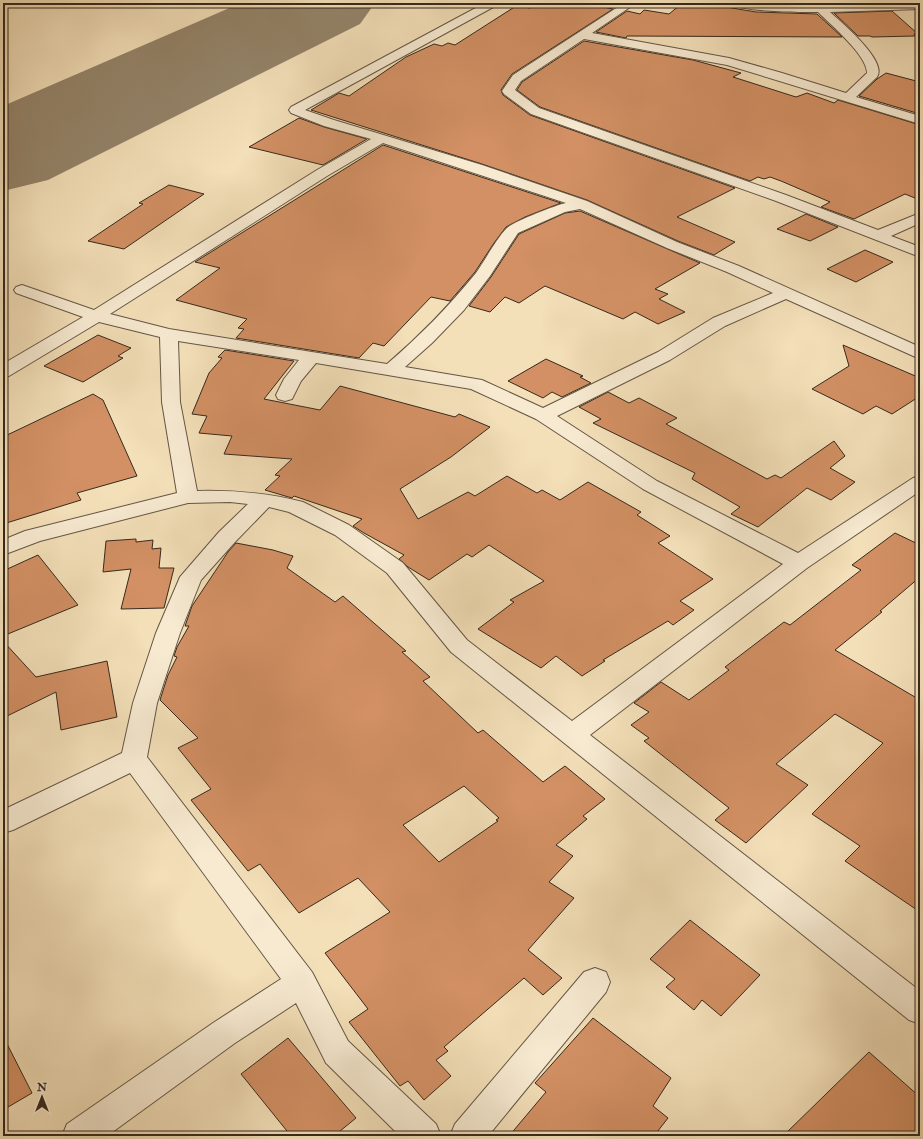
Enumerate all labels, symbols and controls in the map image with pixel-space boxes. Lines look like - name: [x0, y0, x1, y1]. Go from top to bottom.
- north arrow: [22, 1077, 62, 1117]
- text: N: [36, 1081, 48, 1094]

